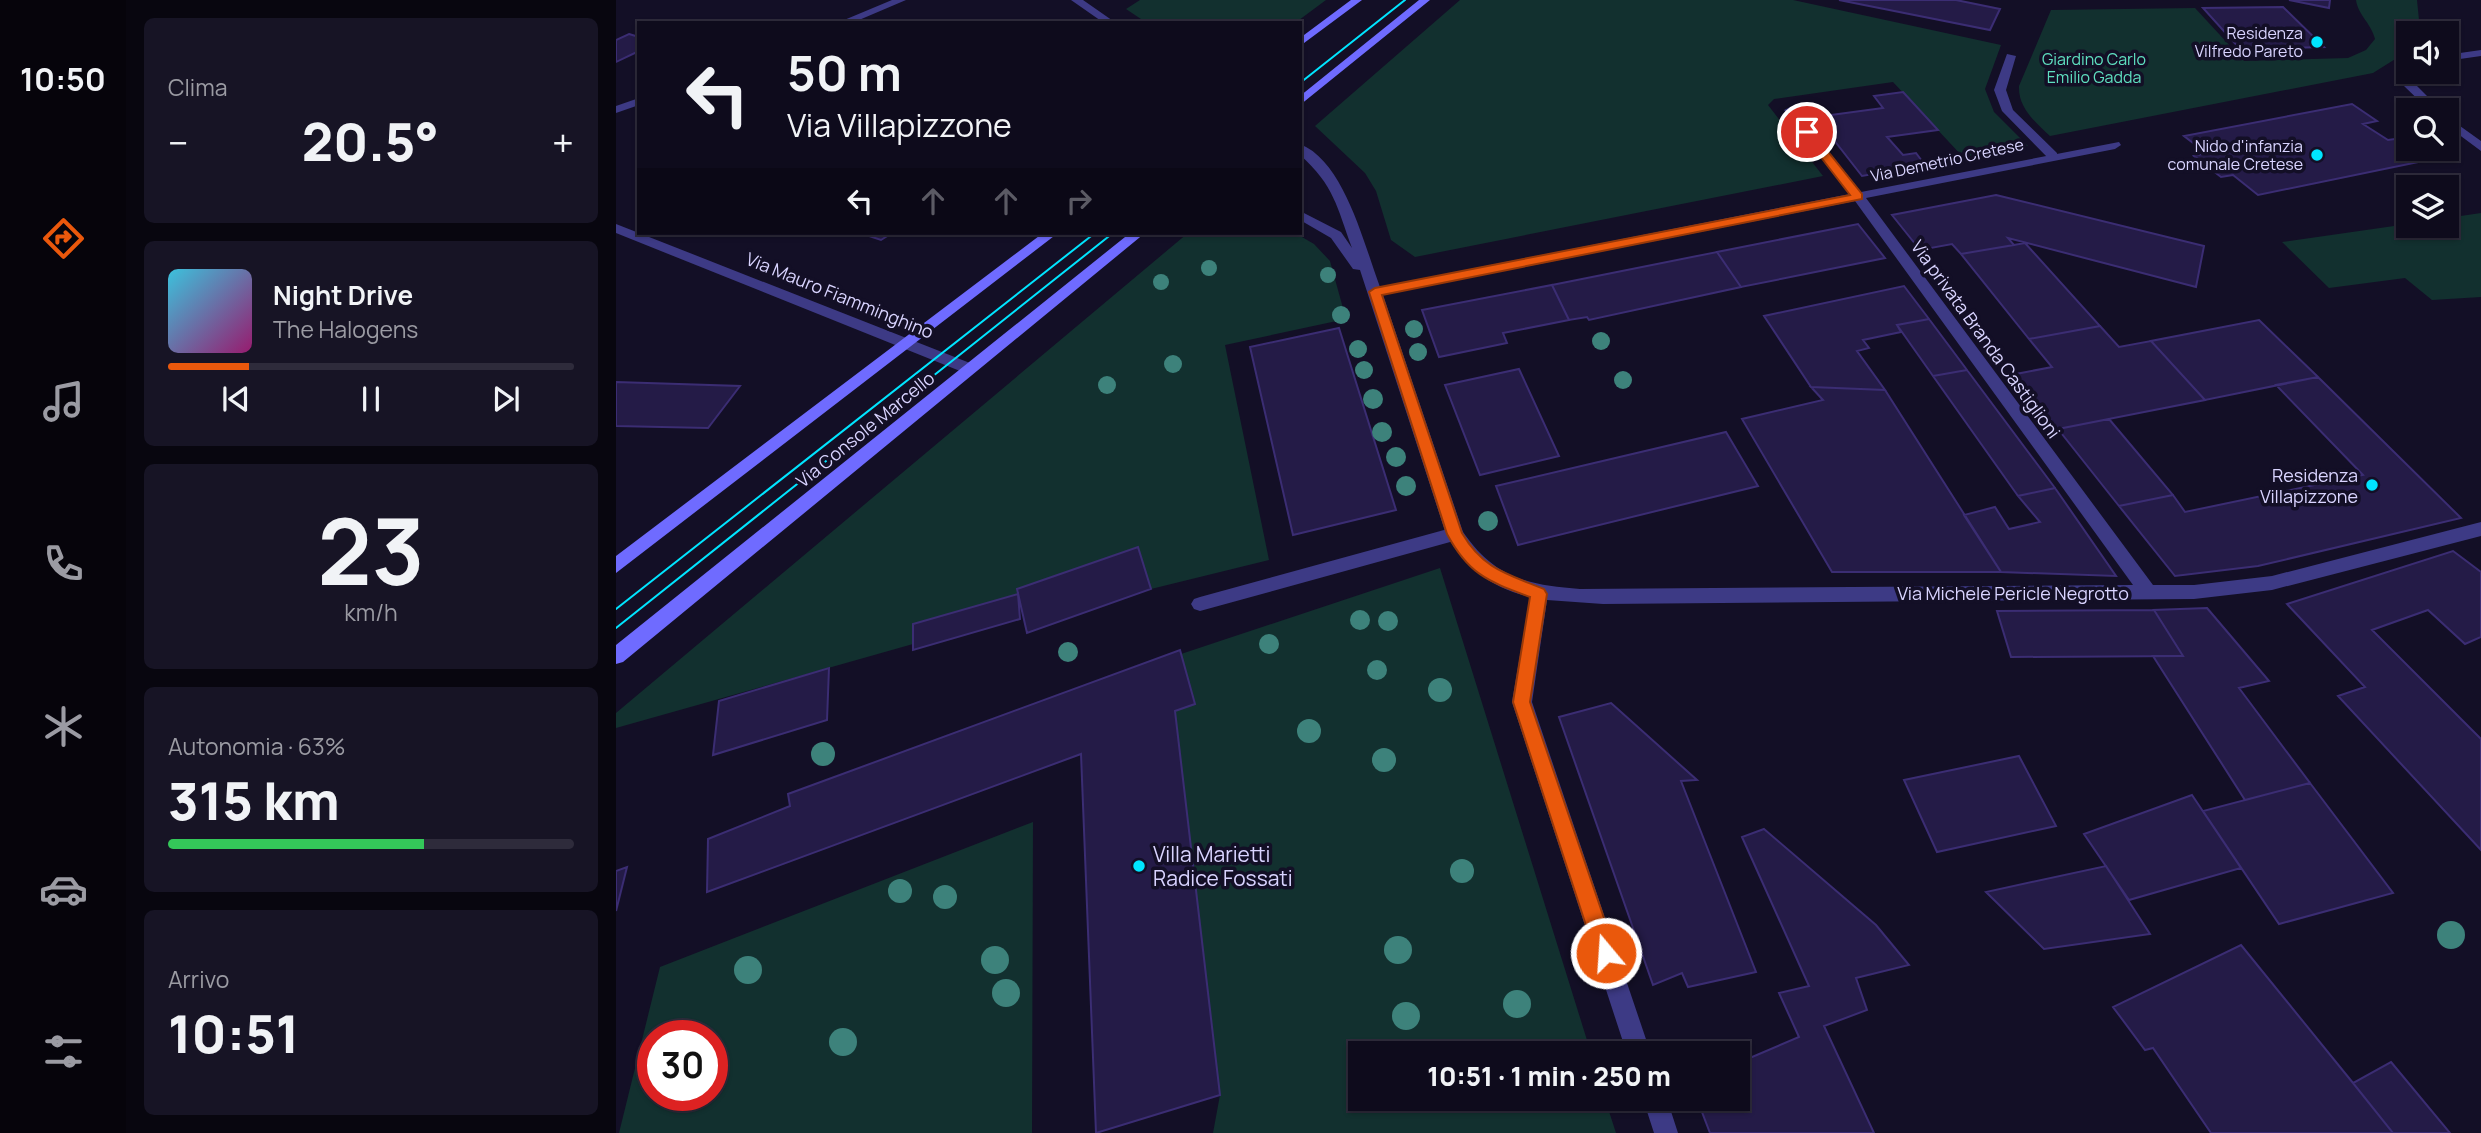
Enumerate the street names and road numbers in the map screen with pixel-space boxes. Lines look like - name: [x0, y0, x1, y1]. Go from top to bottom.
- street label: Via Demetrio Cretese: [1868, 133, 2026, 187]
- street label: Via privata Branda Castiglioni: [1906, 235, 2066, 443]
- street label: Via Mauro Fiamminghino: [743, 246, 937, 344]
- street label: Via Console Marcello: [791, 366, 939, 492]
- street label: Via Michele Pericle Negrotto: [1897, 581, 2129, 605]

